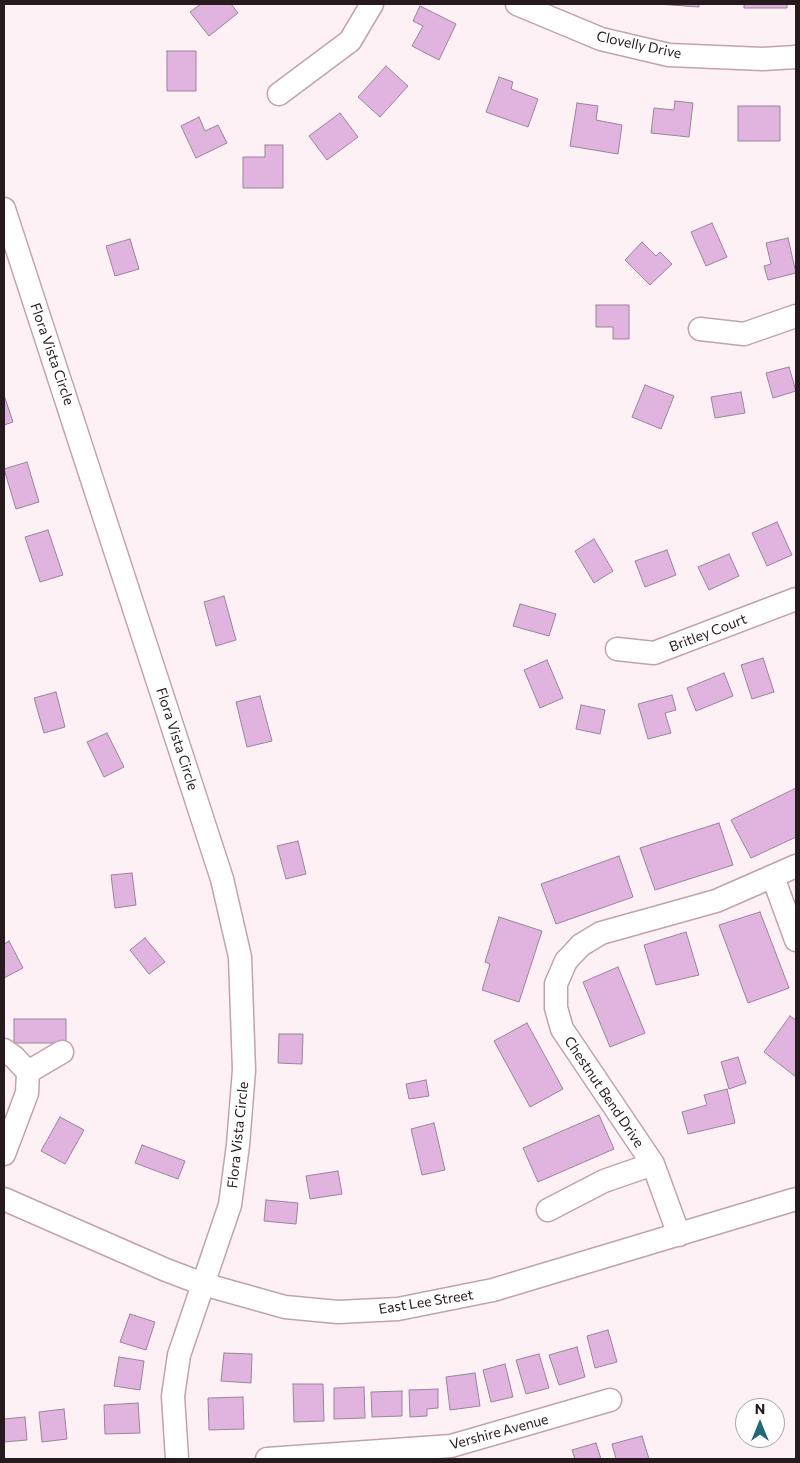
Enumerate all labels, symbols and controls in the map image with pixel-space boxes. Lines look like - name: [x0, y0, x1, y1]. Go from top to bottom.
- street label: Clovelly Drive: [595, 28, 683, 62]
- street label: Flora Vista Circle: [27, 301, 77, 407]
- street label: Britley Court: [667, 611, 749, 655]
- street label: Flora Vista Circle: [152, 685, 202, 793]
- street label: Chestnut Bend Drive: [561, 1033, 647, 1151]
- street label: Flora Vista Circle: [224, 1081, 252, 1189]
- street label: East Lee Street: [378, 1286, 474, 1318]
- north arrow: [735, 1398, 785, 1448]
- text: N: [755, 1400, 765, 1417]
- street label: Vershire Avenue: [448, 1411, 550, 1453]

